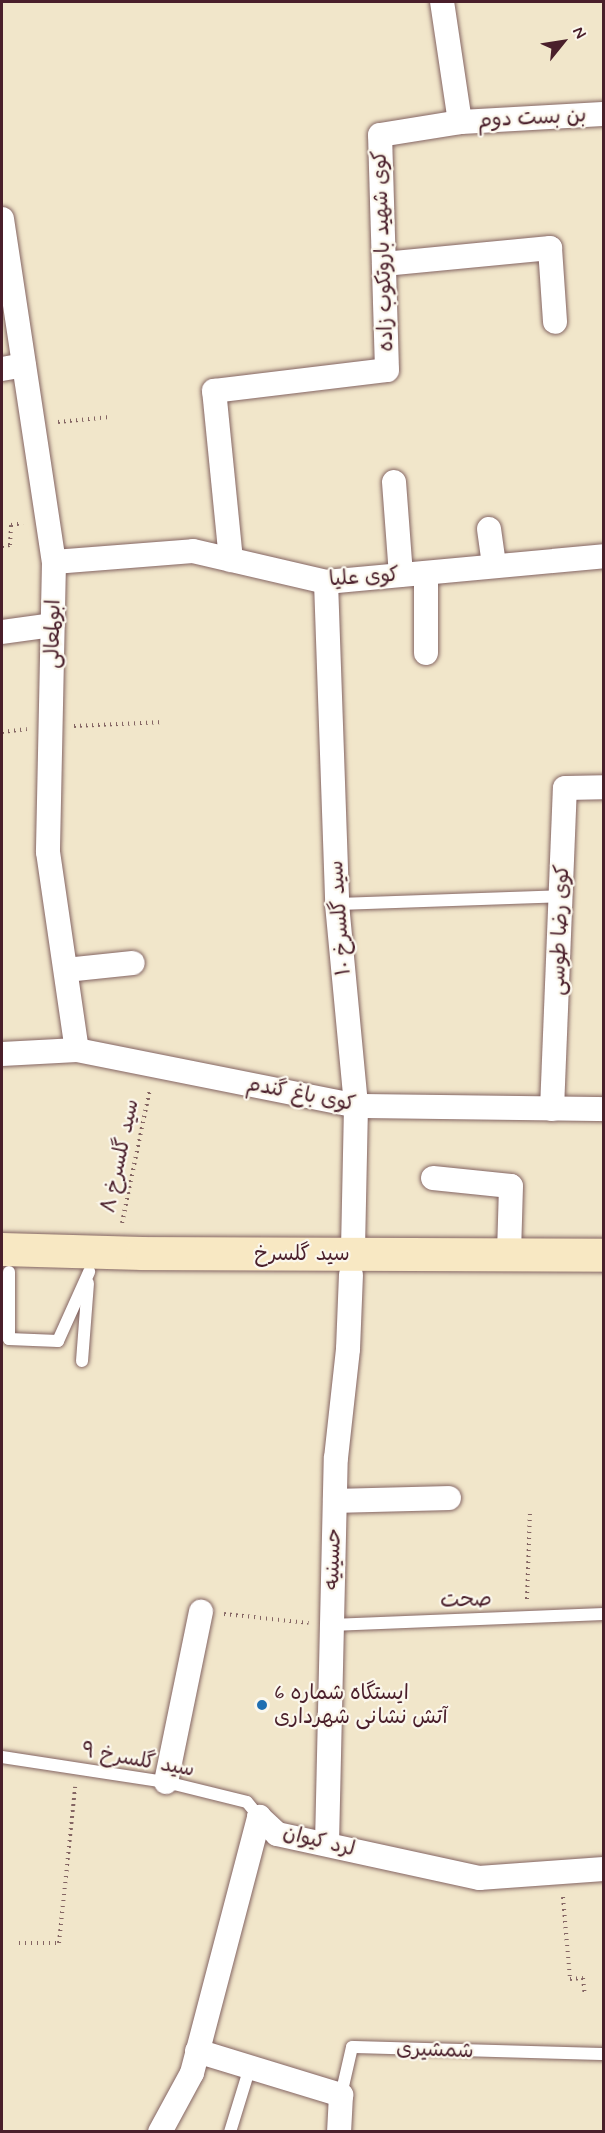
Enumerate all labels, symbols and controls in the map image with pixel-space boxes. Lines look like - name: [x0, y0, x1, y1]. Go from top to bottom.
- north arrow: [533, 12, 593, 72]
- text: N: [567, 23, 591, 43]
- street label: بن بست دوم: [477, 103, 587, 133]
- street label: کوی شهید باروتکوب زاده: [367, 150, 399, 352]
- street label: کوی علیا: [328, 562, 400, 592]
- street label: ابولمعالی: [40, 599, 66, 669]
- street label: سید گلسرخ ۱۰: [323, 860, 357, 976]
- street label: کوی رضا طوسی: [545, 864, 575, 996]
- street label: کوی باغ گندم: [244, 1071, 358, 1117]
- street label: سید گلسرخ ۸: [96, 1097, 144, 1215]
- street label: سید گلسرخ: [254, 1241, 350, 1267]
- street label: حسینیه: [319, 1528, 347, 1590]
- street label: صحت: [440, 1587, 492, 1613]
- place label: ایستگاه شماره 6 آتش نشانی شهرداری: [274, 1680, 448, 1730]
- marker: ایستگاه شماره 6 آتش نشانی شهرداری: [255, 1698, 269, 1712]
- street label: سید گلسرخ ۹: [80, 1738, 196, 1782]
- street label: لرد کیوان: [280, 1820, 358, 1862]
- street label: شمشیری: [396, 2036, 474, 2064]

